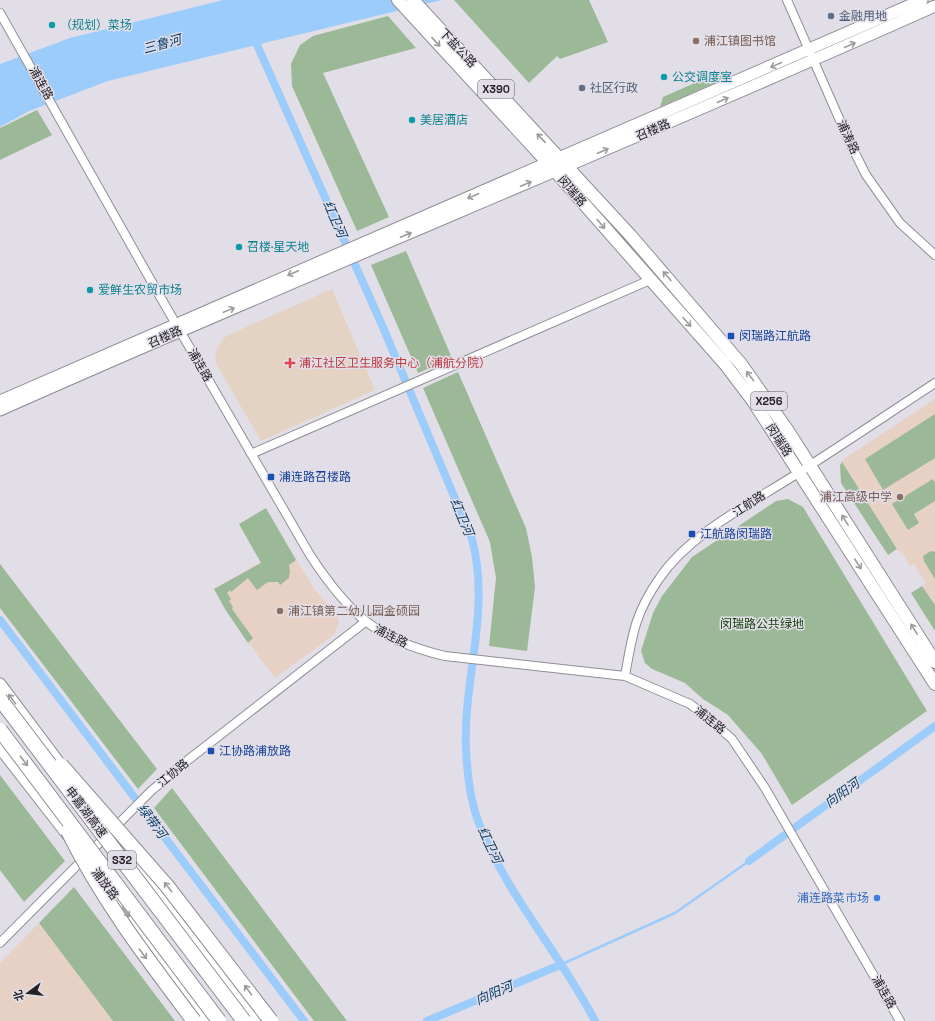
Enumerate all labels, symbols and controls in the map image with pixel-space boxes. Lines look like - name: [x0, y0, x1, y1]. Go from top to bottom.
- place label: 金融用地: [839, 8, 887, 24]
- marker: 金融用地: [826, 11, 836, 21]
- place label: （规划）菜场: [60, 17, 132, 33]
- marker: （规划）菜场: [47, 20, 57, 30]
- street label: 下盐公路: [436, 25, 480, 71]
- water label: 三鲁河: [141, 30, 186, 57]
- place label: 浦江镇图书馆: [704, 33, 776, 49]
- marker: 浦江镇图书馆: [691, 36, 701, 46]
- one-way arrow: [432, 37, 441, 48]
- one-way arrow: [843, 41, 855, 48]
- one-way arrow: [770, 62, 782, 69]
- street label: 浦连路: [25, 63, 57, 103]
- place label: 公交调度室: [672, 69, 732, 85]
- marker: 公交调度室: [659, 72, 669, 82]
- road number: X390: [478, 80, 514, 98]
- place label: 社区行政: [590, 80, 638, 96]
- marker: 社区行政: [577, 83, 587, 93]
- one-way arrow: [716, 96, 728, 103]
- place label: 美居酒店: [420, 112, 468, 128]
- marker: 美居酒店: [407, 115, 417, 125]
- street label: 召楼路: [633, 116, 673, 144]
- street label: 浦涛路: [833, 117, 863, 157]
- one-way arrow: [536, 133, 546, 143]
- one-way arrow: [597, 147, 609, 154]
- street label: 闵瑞路: [554, 172, 590, 210]
- one-way arrow: [519, 180, 531, 187]
- one-way arrow: [468, 192, 480, 200]
- water label: 红卫河: [319, 198, 352, 243]
- one-way arrow: [597, 219, 606, 229]
- one-way arrow: [399, 230, 411, 238]
- place label: 召楼·星天地: [247, 239, 309, 255]
- marker: 召楼·星天地: [234, 242, 244, 252]
- one-way arrow: [287, 270, 299, 278]
- one-way arrow: [662, 271, 671, 282]
- place label: 爱鲜生农贸市场: [98, 282, 182, 298]
- marker: 爱鲜生农贸市场: [85, 285, 95, 295]
- one-way arrow: [223, 305, 235, 313]
- one-way arrow: [683, 316, 692, 327]
- street label: 召楼路: [145, 322, 185, 352]
- place label: 闵瑞路江航路: [739, 328, 811, 344]
- marker: 闵瑞路江航路: [726, 331, 736, 341]
- street label: 浦连路: [184, 345, 216, 385]
- place label: 浦江社区卫生服务中心（浦航分院）: [299, 355, 491, 371]
- marker: 浦江社区卫生服务中心（浦航分院）: [284, 357, 296, 369]
- one-way arrow: [746, 371, 754, 382]
- road number: X256: [751, 392, 787, 410]
- street label: 闵瑞路: [762, 421, 796, 459]
- place label: 浦连路召楼路: [279, 469, 351, 485]
- marker: 浦连路召楼路: [266, 472, 276, 482]
- street label: 江航路: [730, 487, 768, 521]
- place label: 浦江高级中学: [820, 489, 892, 505]
- marker: 浦江高级中学: [895, 492, 905, 502]
- water label: 红卫河: [447, 496, 479, 541]
- one-way arrow: [840, 514, 849, 525]
- place label: 江航路闵瑞路: [700, 526, 772, 542]
- marker: 江航路闵瑞路: [687, 529, 697, 539]
- one-way arrow: [854, 558, 862, 569]
- place label: 浦江镇第二幼儿园金硕园: [288, 603, 420, 619]
- marker: 浦江镇第二幼儿园金硕园: [275, 606, 285, 616]
- park label: 闵瑞路公共绿地: [720, 616, 804, 632]
- street label: 浦连路: [371, 621, 411, 651]
- one-way arrow: [910, 624, 918, 635]
- one-way arrow: [8, 694, 16, 705]
- street label: 浦连路: [691, 702, 729, 738]
- place label: 江协路浦放路: [219, 743, 291, 759]
- marker: 江协路浦放路: [206, 746, 216, 756]
- one-way arrow: [19, 755, 28, 766]
- street label: 江协路: [154, 755, 192, 791]
- water label: 向阳河: [821, 773, 865, 811]
- street label: 申嘉湖高速: [62, 783, 110, 841]
- water label: 绿带河: [133, 800, 172, 844]
- water label: 红卫河: [474, 824, 507, 869]
- road number: S32: [108, 851, 136, 869]
- street label: 浦放路: [88, 865, 122, 903]
- one-way arrow: [163, 882, 172, 893]
- place label: 浦连路菜市场: [797, 890, 869, 906]
- marker: 浦连路菜市场: [872, 893, 882, 903]
- one-way arrow: [122, 907, 130, 918]
- one-way arrow: [139, 949, 148, 960]
- street label: 浦连路: [868, 972, 900, 1012]
- north arrow: [8, 973, 48, 1013]
- water label: 向阳河: [473, 976, 518, 1008]
- one-way arrow: [243, 984, 252, 995]
- text: 北: [10, 988, 27, 1003]

